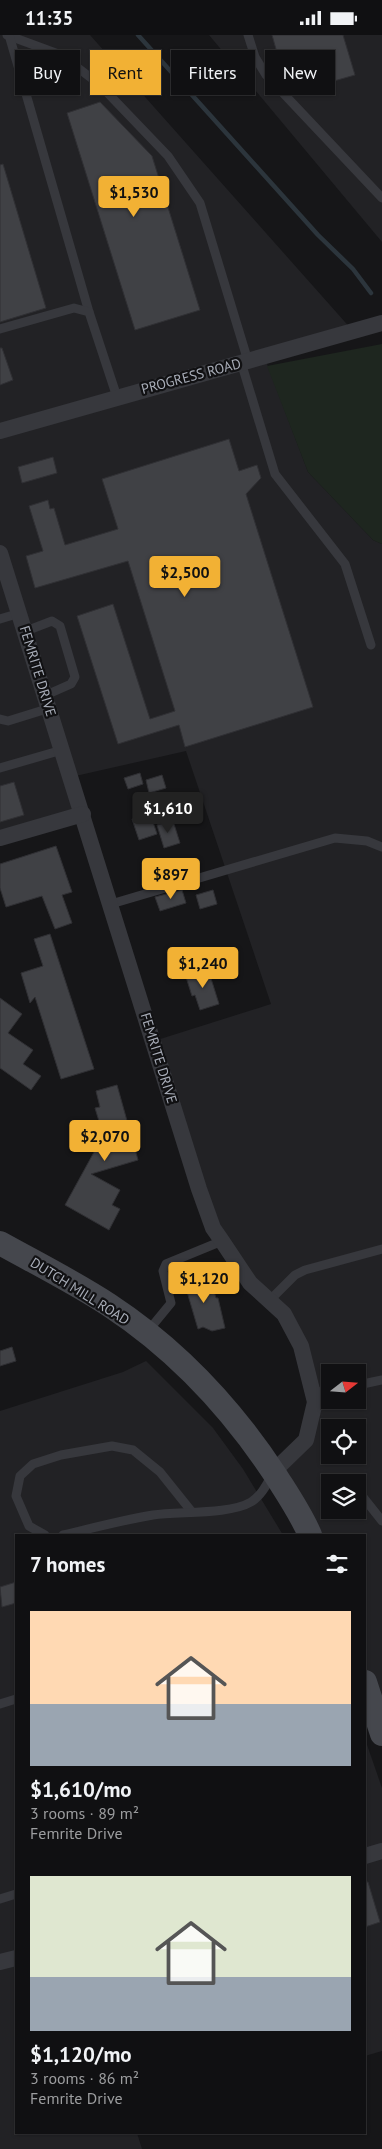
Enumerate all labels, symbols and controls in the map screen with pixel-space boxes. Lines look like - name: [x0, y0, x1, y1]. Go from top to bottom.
- text: 11:35: [25, 6, 73, 30]
- chip: Buy: [15, 50, 80, 95]
- chip: Rent: [90, 50, 161, 95]
- chip: Filters: [171, 50, 255, 95]
- chip: New: [265, 50, 335, 95]
- pin: $1,530: [93, 175, 175, 218]
- text: $1,530: [109, 182, 159, 202]
- street label: PROGRESS ROAD: [139, 354, 243, 398]
- pin: $2,500: [144, 555, 226, 598]
- text: $2,500: [160, 562, 210, 582]
- street label: FEMRITE DRIVE: [16, 623, 60, 719]
- pin: $1,610: [127, 791, 209, 834]
- text: $1,610: [143, 798, 193, 818]
- pin: $897: [141, 857, 201, 900]
- text: $897: [153, 864, 189, 884]
- pin: $1,240: [162, 947, 244, 989]
- text: $1,240: [178, 953, 228, 973]
- street label: FEMRITE DRIVE: [137, 1010, 181, 1106]
- pin: $2,070: [64, 1119, 146, 1162]
- text: $2,070: [80, 1126, 130, 1146]
- street label: DUTCH MILL ROAD: [27, 1253, 133, 1329]
- pin: $1,120: [163, 1261, 245, 1304]
- text: $1,120: [179, 1268, 229, 1288]
- north arrow: [321, 1364, 366, 1409]
- map controls: [321, 1364, 366, 1519]
- button: locate: [321, 1419, 366, 1464]
- button: layers: [321, 1474, 366, 1519]
- icon: filters: [323, 1550, 351, 1578]
- text: 7 homes: [30, 1551, 105, 1578]
- icon: home: [146, 1643, 236, 1733]
- text: $1,610/mo: [30, 1776, 132, 1803]
- text: 3 rooms · 89 m²: [30, 1803, 139, 1823]
- text: Femrite Drive: [30, 1823, 123, 1843]
- icon: home: [146, 1908, 236, 1998]
- text: $1,120/mo: [30, 2041, 132, 2068]
- text: 3 rooms · 86 m²: [30, 2068, 139, 2088]
- text: Femrite Drive: [30, 2088, 123, 2108]

